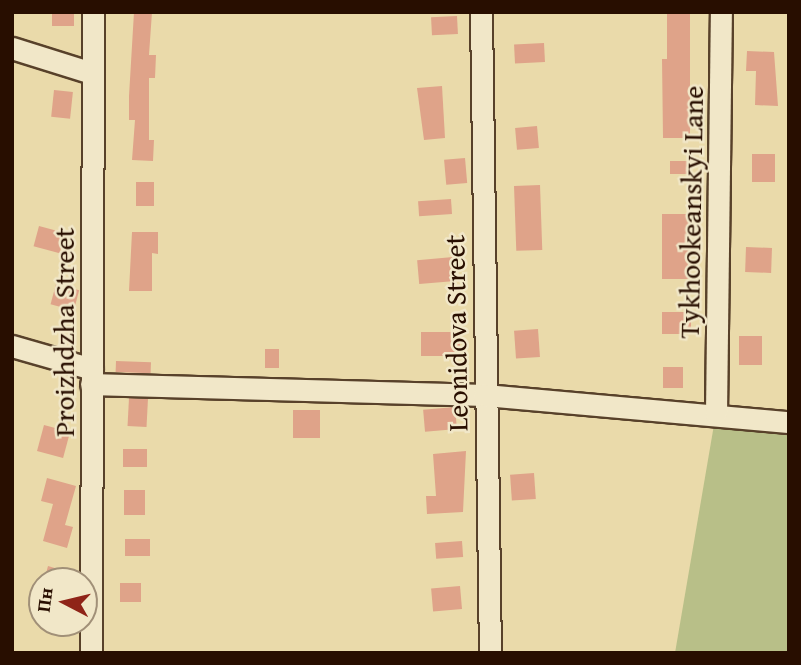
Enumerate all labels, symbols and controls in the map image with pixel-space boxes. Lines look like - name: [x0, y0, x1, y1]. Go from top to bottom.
- street label: Tykhookeanskyi Lane: [672, 85, 710, 339]
- street label: Proizhdzha Street: [47, 227, 81, 437]
- street label: Leonidova Street: [437, 234, 475, 432]
- north arrow: [28, 567, 98, 637]
- text: Пн: [29, 586, 60, 614]

